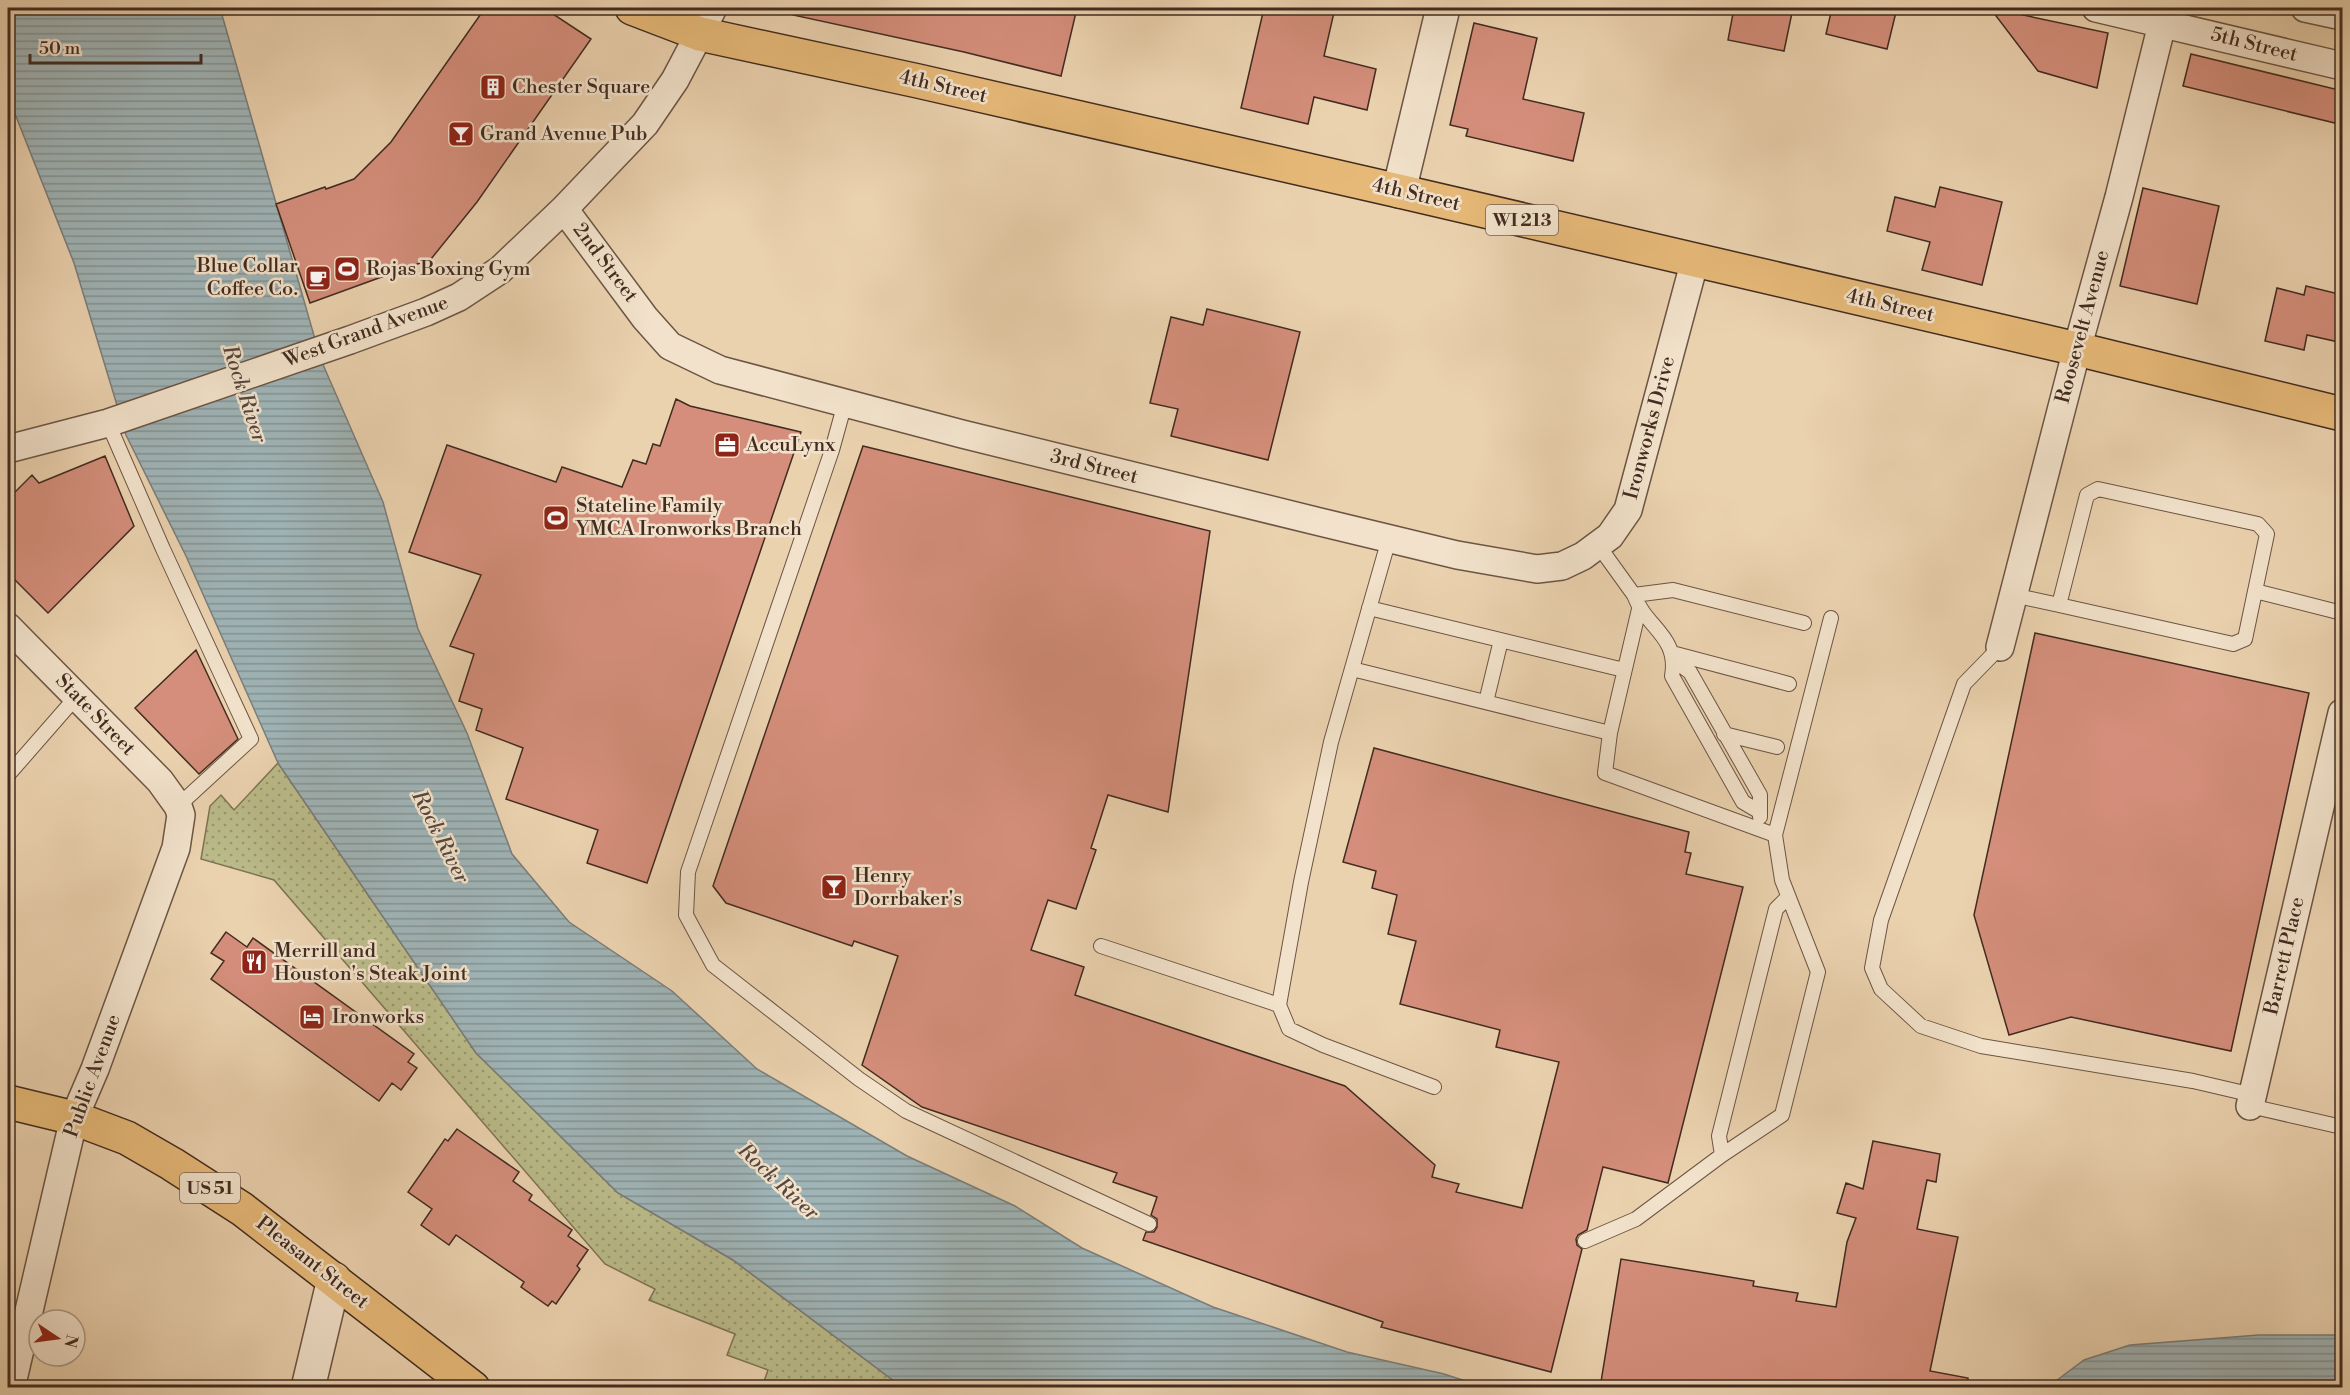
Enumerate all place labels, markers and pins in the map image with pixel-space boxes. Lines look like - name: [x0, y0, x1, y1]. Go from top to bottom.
- building icon: Chester Square: [478, 72, 508, 102]
- place label: Chester Square: [512, 75, 650, 100]
- bar icon: Grand Avenue Pub: [446, 119, 476, 149]
- place label: Grand Avenue Pub: [480, 122, 648, 147]
- place label: Blue Collar Coffee Co.: [196, 254, 298, 302]
- sports icon: Rojas Boxing Gym: [332, 254, 362, 284]
- place label: Rojas Boxing Gym: [366, 257, 531, 282]
- cafe icon: Blue Collar Coffee Co.: [303, 263, 333, 293]
- office icon: AccuLynx: [712, 430, 742, 460]
- place label: AccuLynx: [745, 433, 836, 458]
- place label: Stateline Family YMCA Ironworks Branch: [575, 494, 802, 542]
- sports icon: Stateline Family YMCA Ironworks Branch: [541, 503, 571, 533]
- place label: Henry Dorrbaker's: [854, 864, 962, 912]
- bar icon: Henry Dorrbaker's: [819, 872, 849, 902]
- place label: Merrill and Houston's Steak Joint: [274, 939, 468, 987]
- restaurant icon: Merrill and Houston's Steak Joint: [239, 947, 269, 977]
- hotel icon: Ironworks: [297, 1002, 327, 1032]
- place label: Ironworks: [332, 1005, 424, 1030]

